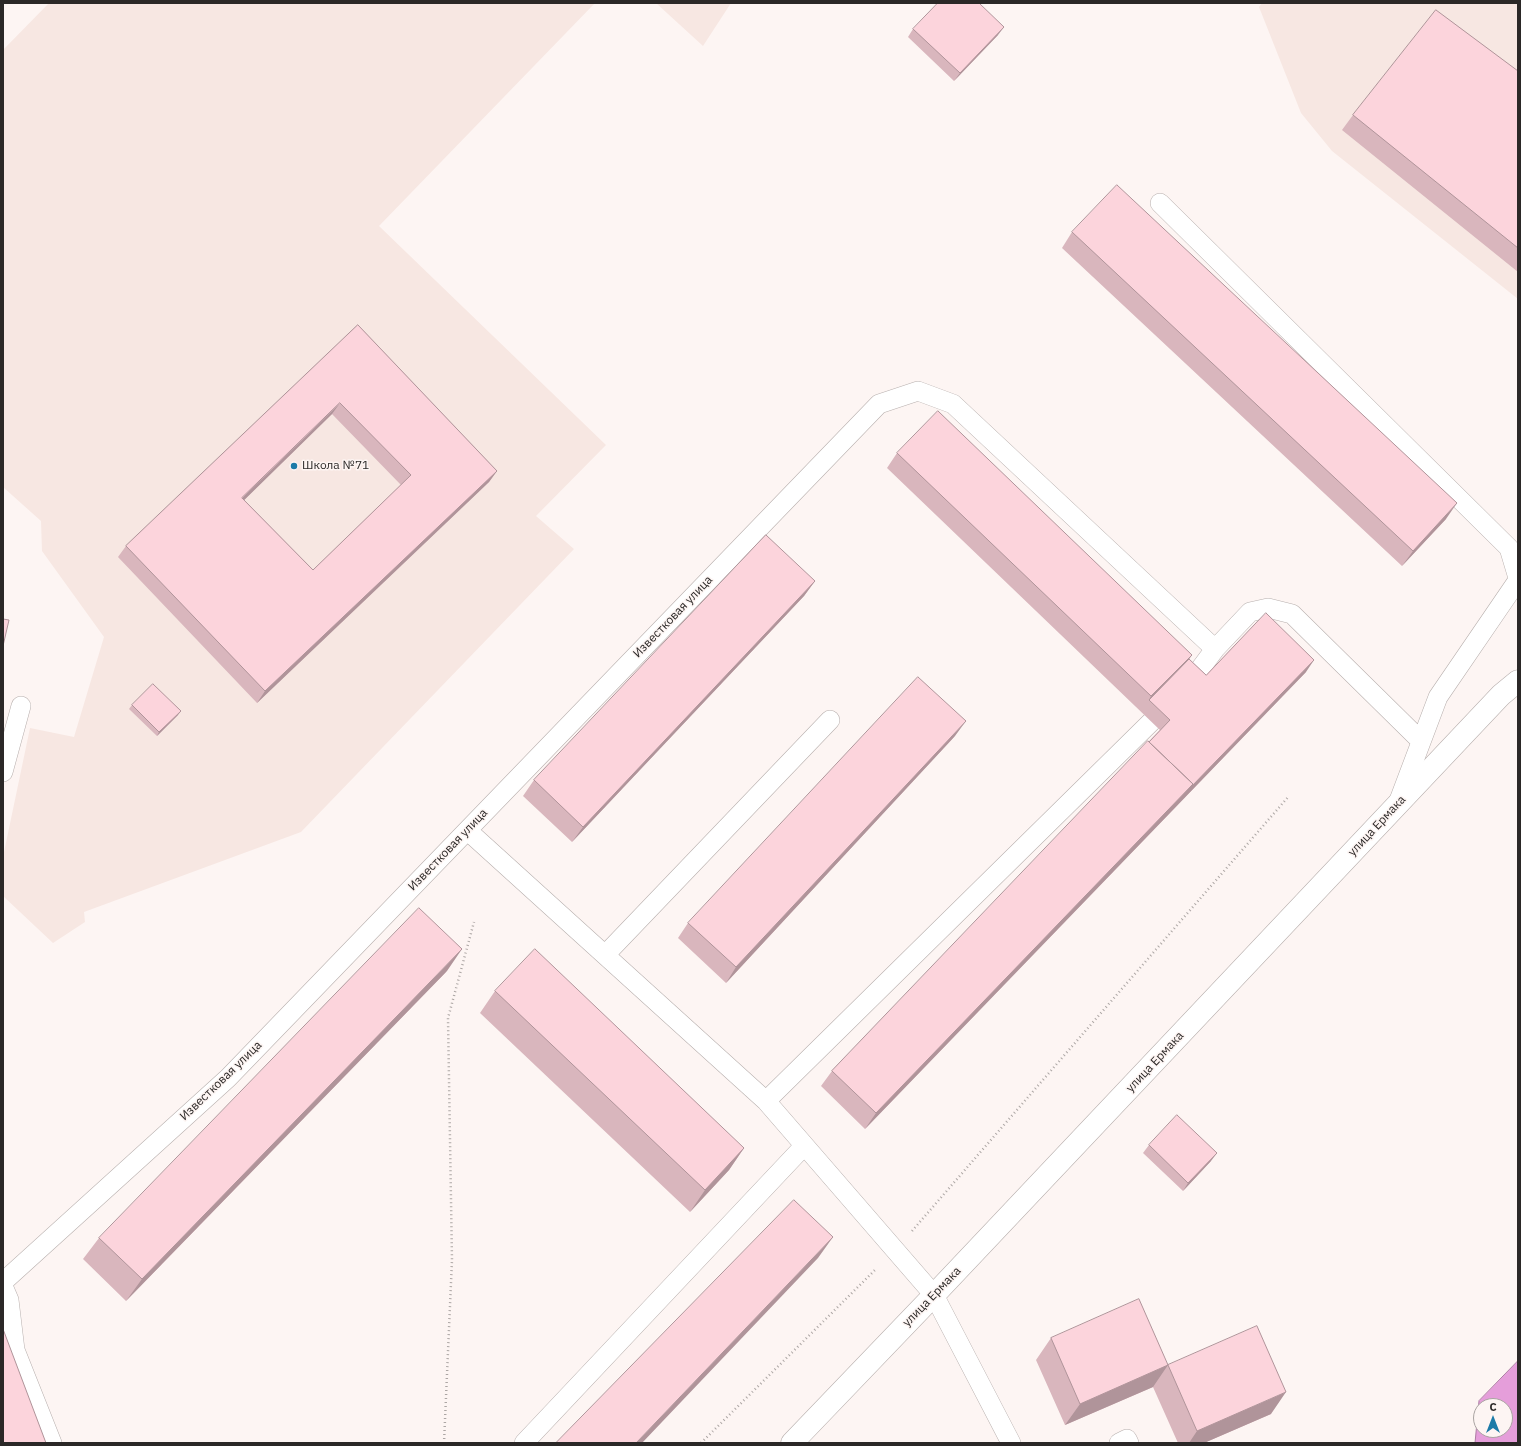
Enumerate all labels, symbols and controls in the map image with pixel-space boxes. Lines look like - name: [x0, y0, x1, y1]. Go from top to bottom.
- place label: Школа №71: [302, 459, 369, 473]
- marker: Школа №71: [289, 461, 299, 471]
- street label: Известковая улица: [630, 573, 716, 661]
- street label: улица Ермака: [1345, 793, 1409, 859]
- street label: Известковая улица: [405, 806, 491, 894]
- street label: улица Ермака: [1123, 1029, 1187, 1095]
- street label: Известковая улица: [177, 1038, 265, 1124]
- street label: улица Ермака: [900, 1264, 964, 1330]
- north arrow: [1473, 1398, 1513, 1438]
- text: С: [1489, 1400, 1497, 1414]

